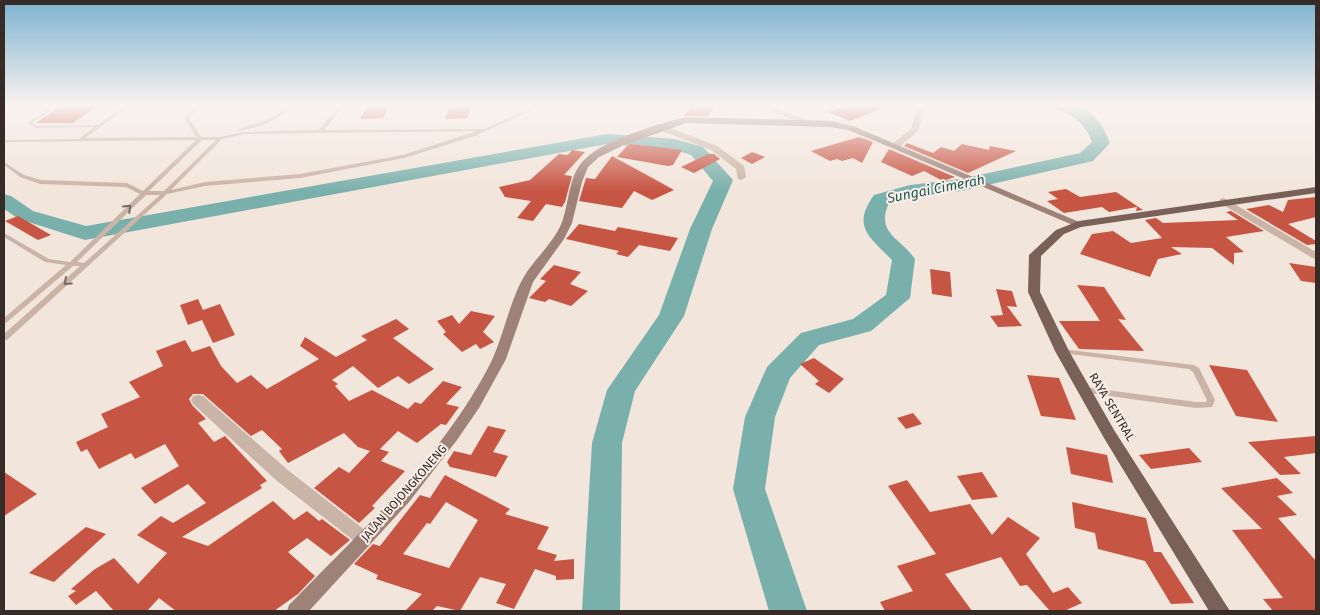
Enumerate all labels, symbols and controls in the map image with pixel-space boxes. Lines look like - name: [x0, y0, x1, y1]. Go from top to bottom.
- water label: Sungai Cimerah: [885, 171, 986, 207]
- one-way arrow: [123, 205, 132, 214]
- one-way arrow: [63, 276, 72, 285]
- street label: RAYA SENTRAL: [1086, 370, 1138, 444]
- street label: JALAN BOJONGKONENG: [358, 442, 450, 544]

